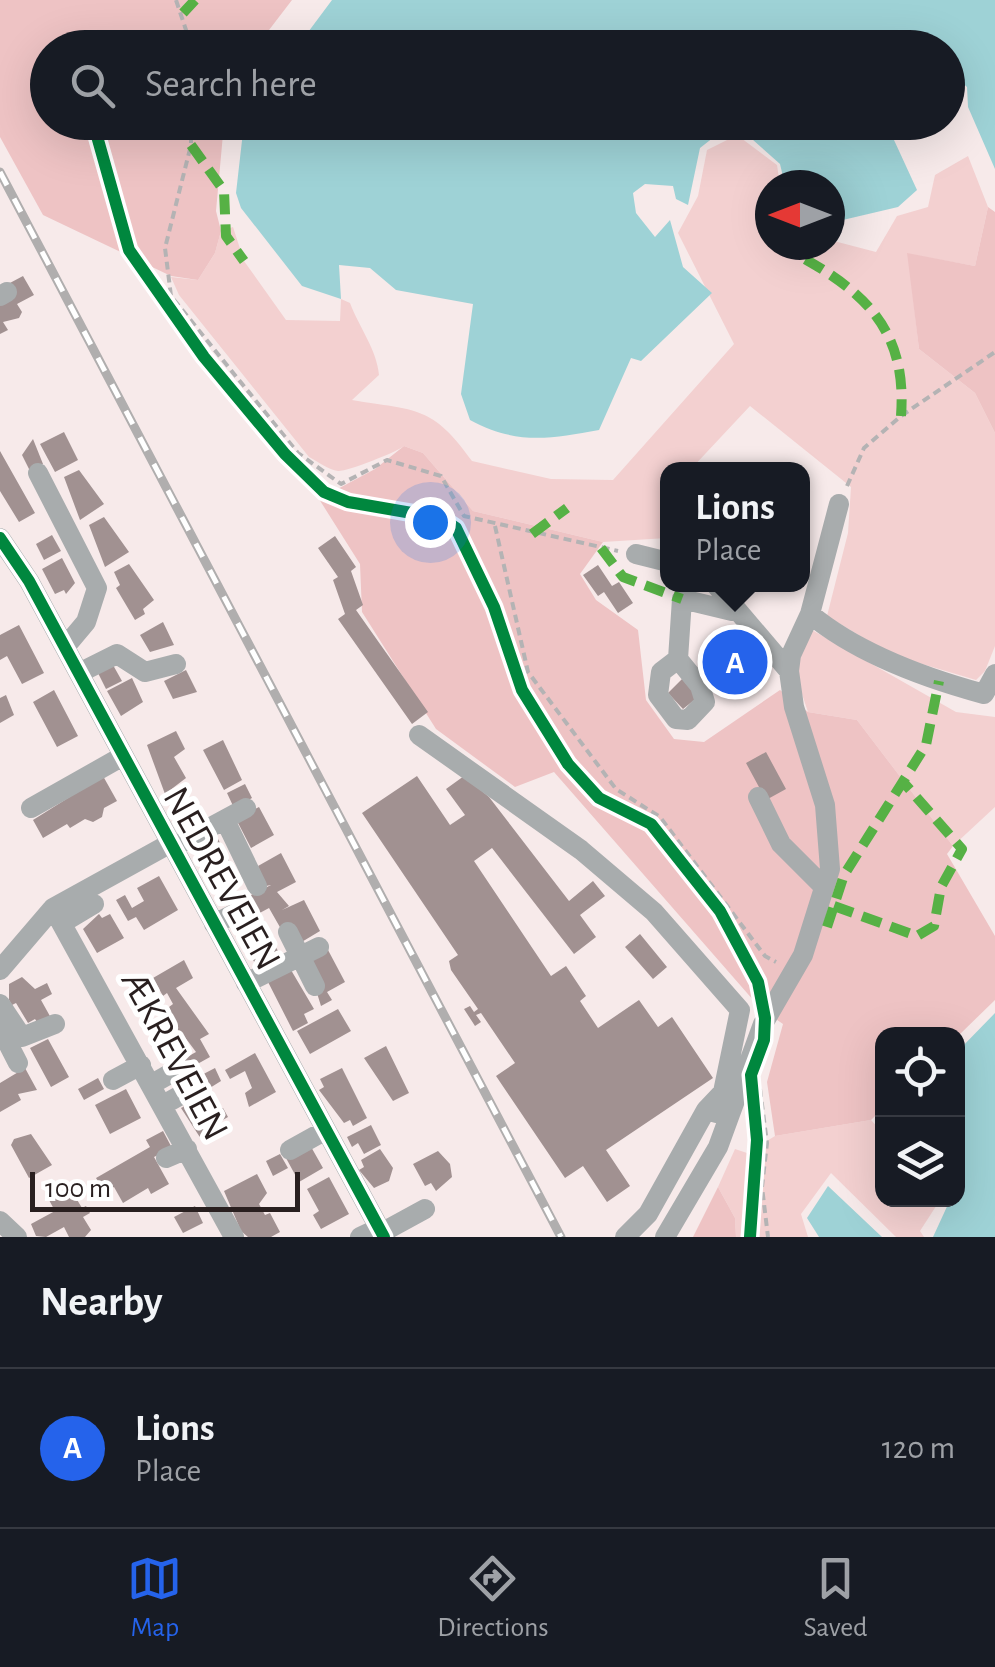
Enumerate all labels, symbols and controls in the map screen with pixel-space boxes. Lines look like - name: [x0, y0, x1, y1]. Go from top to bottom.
- search box: [30, 30, 965, 140]
- icon: search: [65, 58, 120, 113]
- text: Search here: [145, 66, 317, 104]
- north arrow: [755, 170, 845, 260]
- popup: [660, 462, 810, 592]
- text: Lions: [695, 489, 775, 527]
- your location: [405, 497, 456, 548]
- text: Place: [695, 534, 762, 566]
- pin: A: [702, 624, 768, 700]
- street label: NEDREVEIEN: [156, 781, 287, 977]
- street label: ÆKREVEIEN: [114, 964, 234, 1147]
- map controls: [875, 1027, 965, 1207]
- button: locate: [875, 1027, 965, 1117]
- button: layers: [875, 1117, 965, 1207]
- scale bar: [30, 1167, 300, 1212]
- text: 100 m: [45, 1175, 111, 1203]
- text: Nearby: [40, 1281, 163, 1323]
- text: Lions: [135, 1410, 215, 1448]
- text: A: [63, 1432, 82, 1464]
- text: 120 m: [882, 1432, 955, 1464]
- text: Place: [135, 1455, 201, 1487]
- tab: Map: [127, 1551, 182, 1645]
- tab: Directions: [437, 1551, 549, 1645]
- tab: Saved: [804, 1551, 868, 1645]

